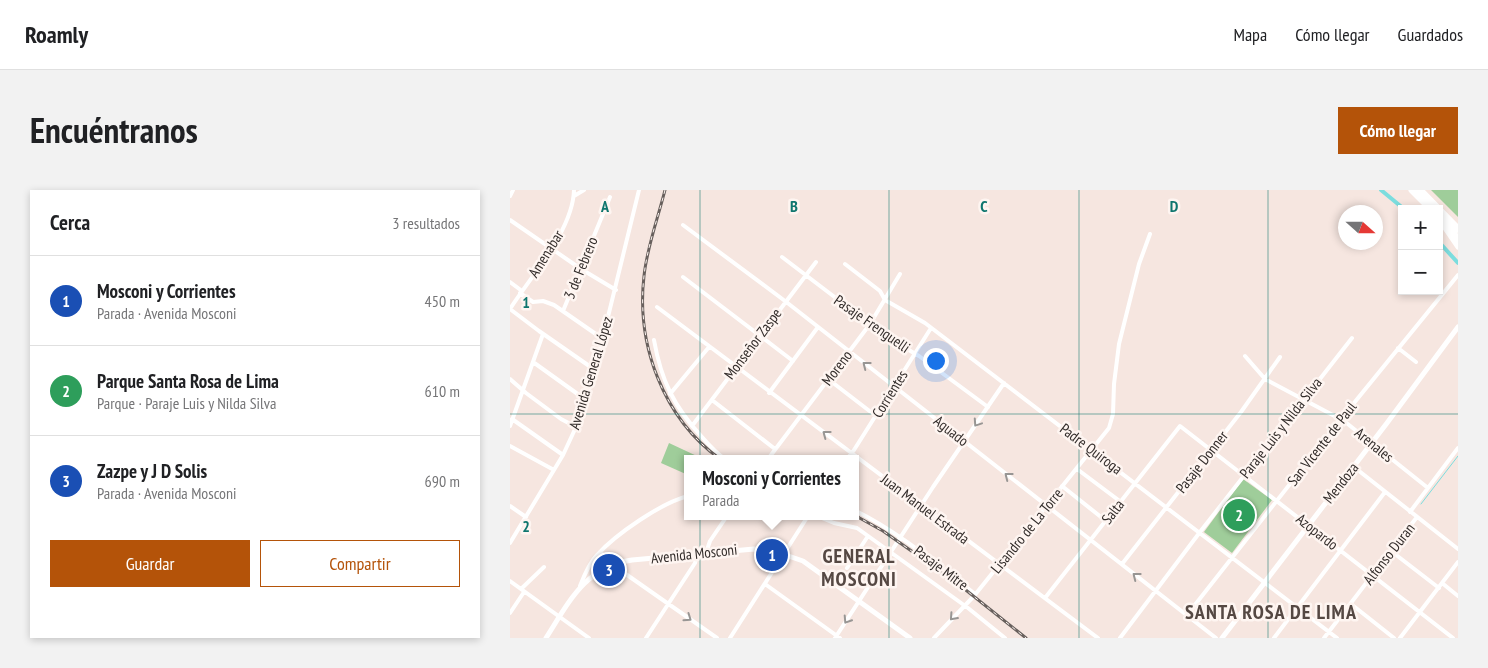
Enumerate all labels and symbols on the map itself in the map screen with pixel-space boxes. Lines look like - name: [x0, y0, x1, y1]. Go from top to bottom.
- text: A: [600, 196, 610, 216]
- text: B: [790, 196, 798, 216]
- text: C: [980, 196, 988, 216]
- text: D: [1170, 196, 1179, 216]
- north arrow: [1338, 205, 1383, 250]
- street label: Amenabar: [524, 226, 568, 281]
- street label: 3 de Febrero: [559, 234, 602, 302]
- street label: Pasaje Frenguelli: [831, 290, 914, 357]
- text: 1: [522, 292, 530, 312]
- street label: Monseñor Zaspe: [720, 304, 786, 383]
- street label: Avenida General López: [564, 314, 617, 432]
- street label: Moreno: [817, 346, 856, 389]
- your location: [923, 348, 949, 374]
- one-way arrow: [863, 362, 872, 371]
- street label: Corrientes: [868, 366, 912, 421]
- street label: Paraje Luis y Nilda Silva: [1235, 373, 1326, 482]
- street label: San Vicente de Paul: [1283, 397, 1361, 490]
- street label: Aguado: [930, 411, 972, 450]
- one-way arrow: [974, 418, 983, 427]
- street label: Padre Quiroga: [1056, 419, 1126, 478]
- street label: Arenales: [1351, 423, 1398, 466]
- street label: Pasaje Donner: [1171, 426, 1232, 497]
- one-way arrow: [823, 432, 832, 440]
- street label: Mendoza: [1319, 459, 1362, 507]
- street label: Juan Manuel Estrada: [877, 469, 973, 548]
- one-way arrow: [1005, 473, 1014, 481]
- street label: Lisandro de La Torre: [986, 484, 1067, 577]
- street label: Salta: [1097, 496, 1128, 528]
- pin: 2: [1223, 496, 1255, 534]
- street label: Azopardo: [1292, 509, 1342, 554]
- text: 2: [522, 516, 530, 536]
- street label: Alfonso Duran: [1359, 519, 1419, 588]
- pin: 1: [756, 536, 788, 574]
- street label: Avenida Mosconi: [650, 540, 738, 567]
- street label: Pasaje Mitre: [910, 541, 972, 594]
- district label: GENERAL MOSCONI: [821, 543, 897, 592]
- pin: 3: [593, 551, 625, 589]
- one-way arrow: [1133, 573, 1142, 581]
- district label: SANTA ROSA DE LIMA: [1185, 599, 1357, 625]
- one-way arrow: [950, 611, 959, 620]
- one-way arrow: [682, 612, 692, 621]
- one-way arrow: [844, 614, 853, 623]

